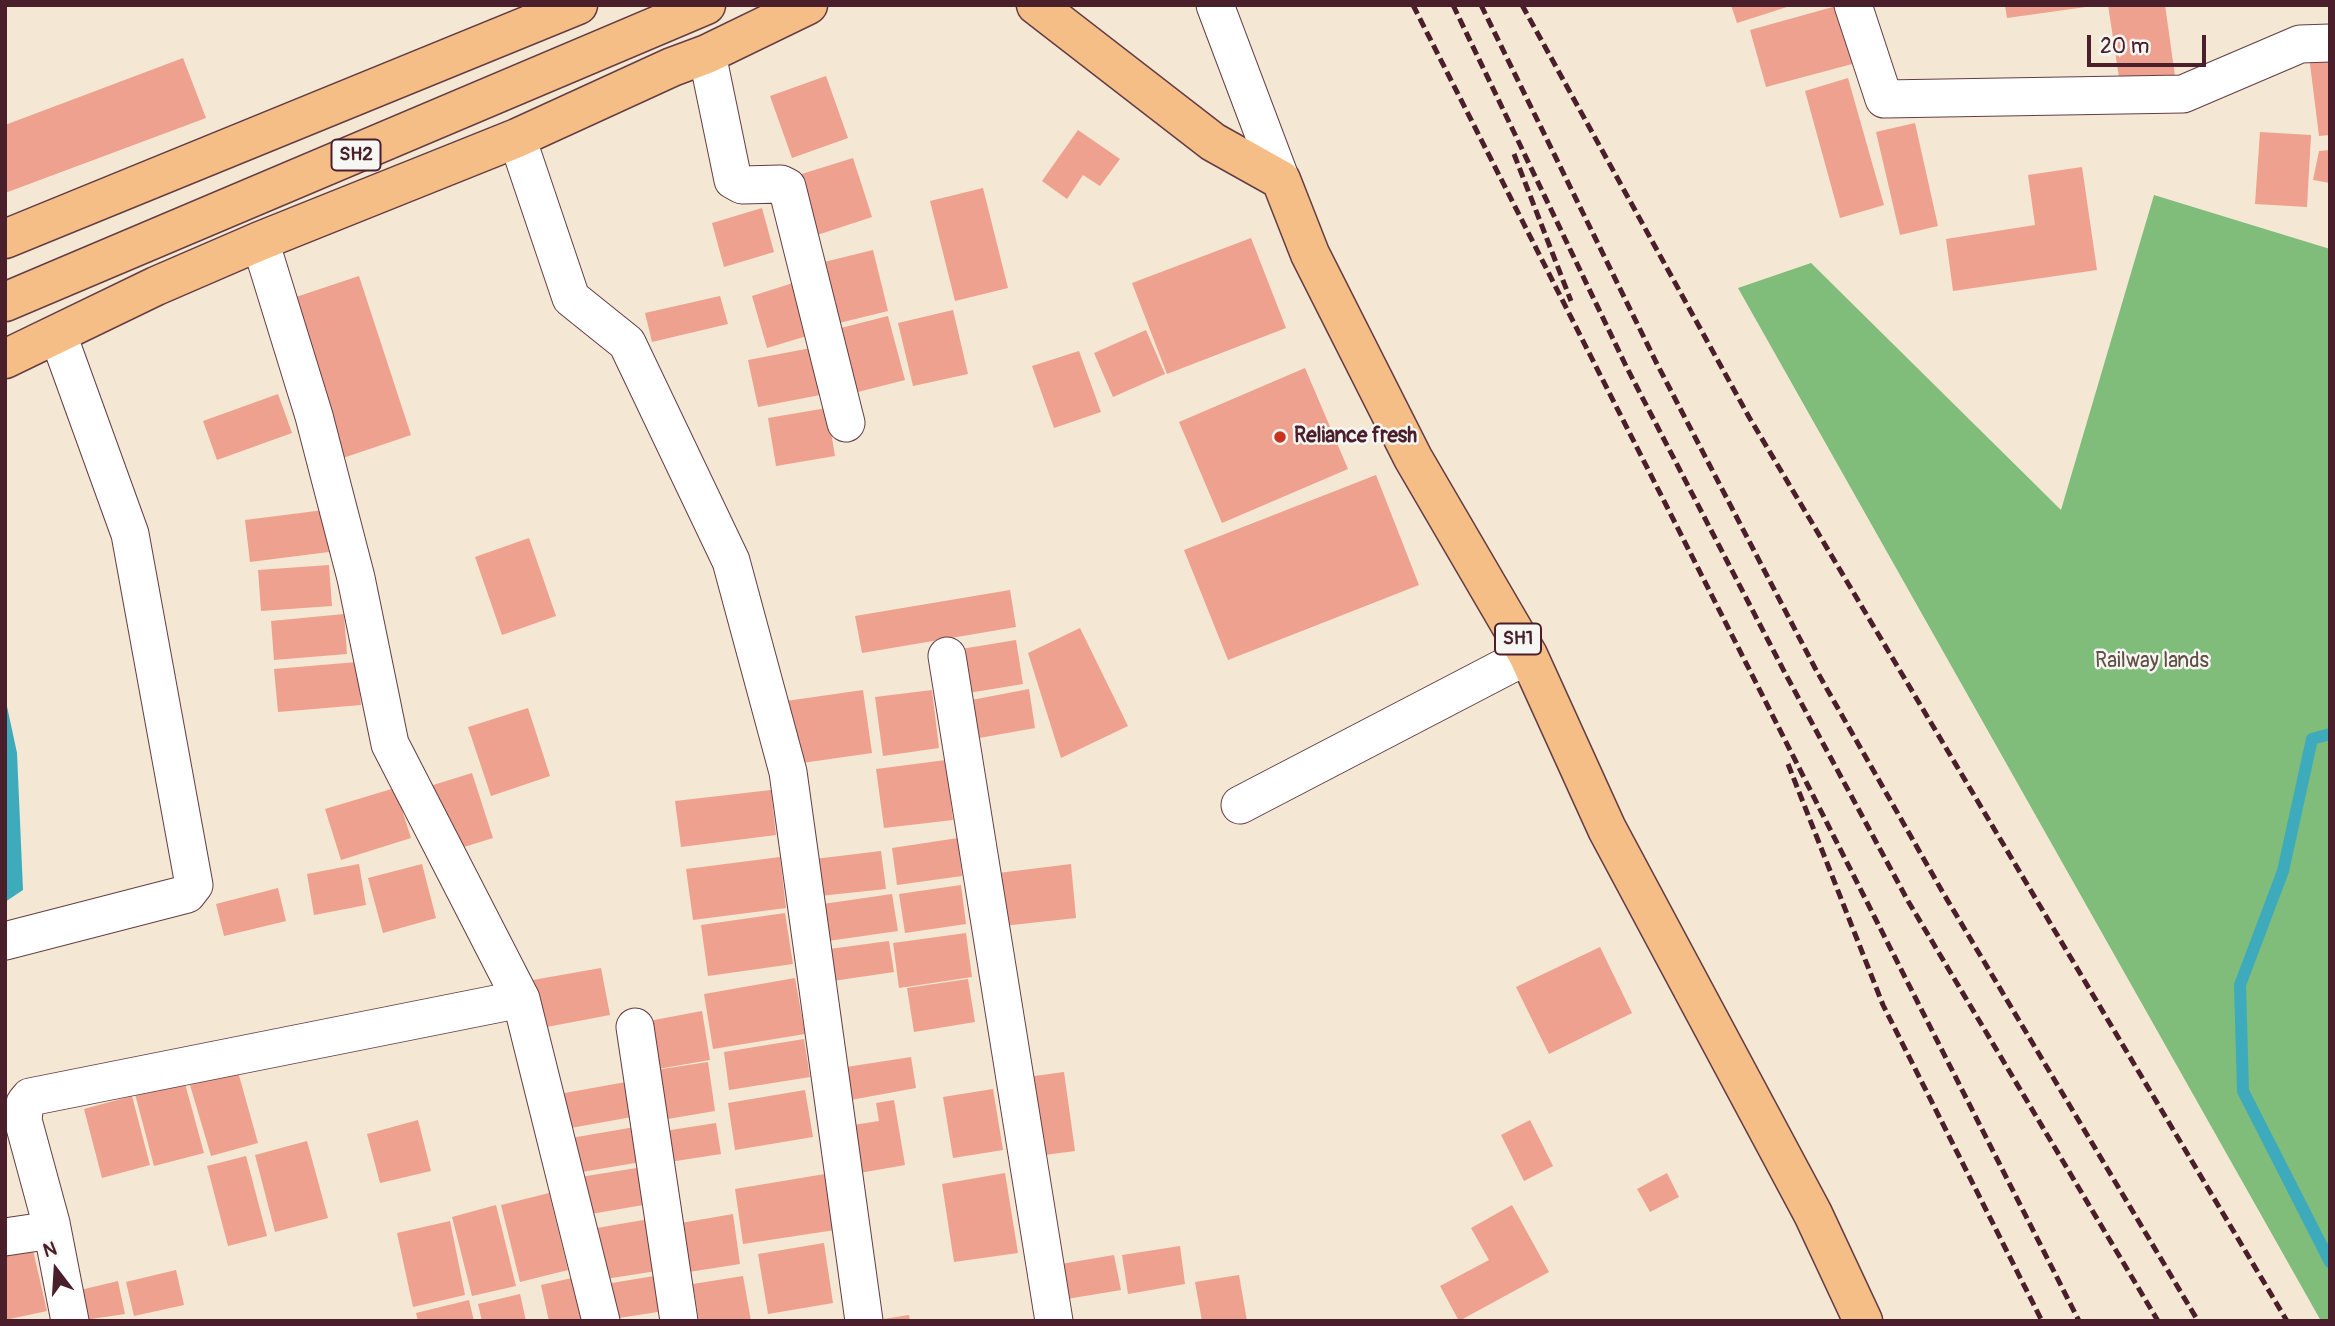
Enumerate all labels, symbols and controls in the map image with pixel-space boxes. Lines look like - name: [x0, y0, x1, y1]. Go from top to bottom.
- scale bar: [2090, 21, 2209, 65]
- text: 20 m: [2100, 33, 2149, 60]
- road number: SH2: [332, 140, 380, 170]
- place label: Reliance fresh: [1294, 424, 1417, 450]
- marker: Reliance fresh: [1272, 429, 1288, 445]
- road number: SH1: [1495, 624, 1541, 654]
- park label: Railway lands: [2095, 649, 2209, 675]
- north arrow: [21, 1235, 91, 1305]
- text: N: [40, 1237, 60, 1263]

